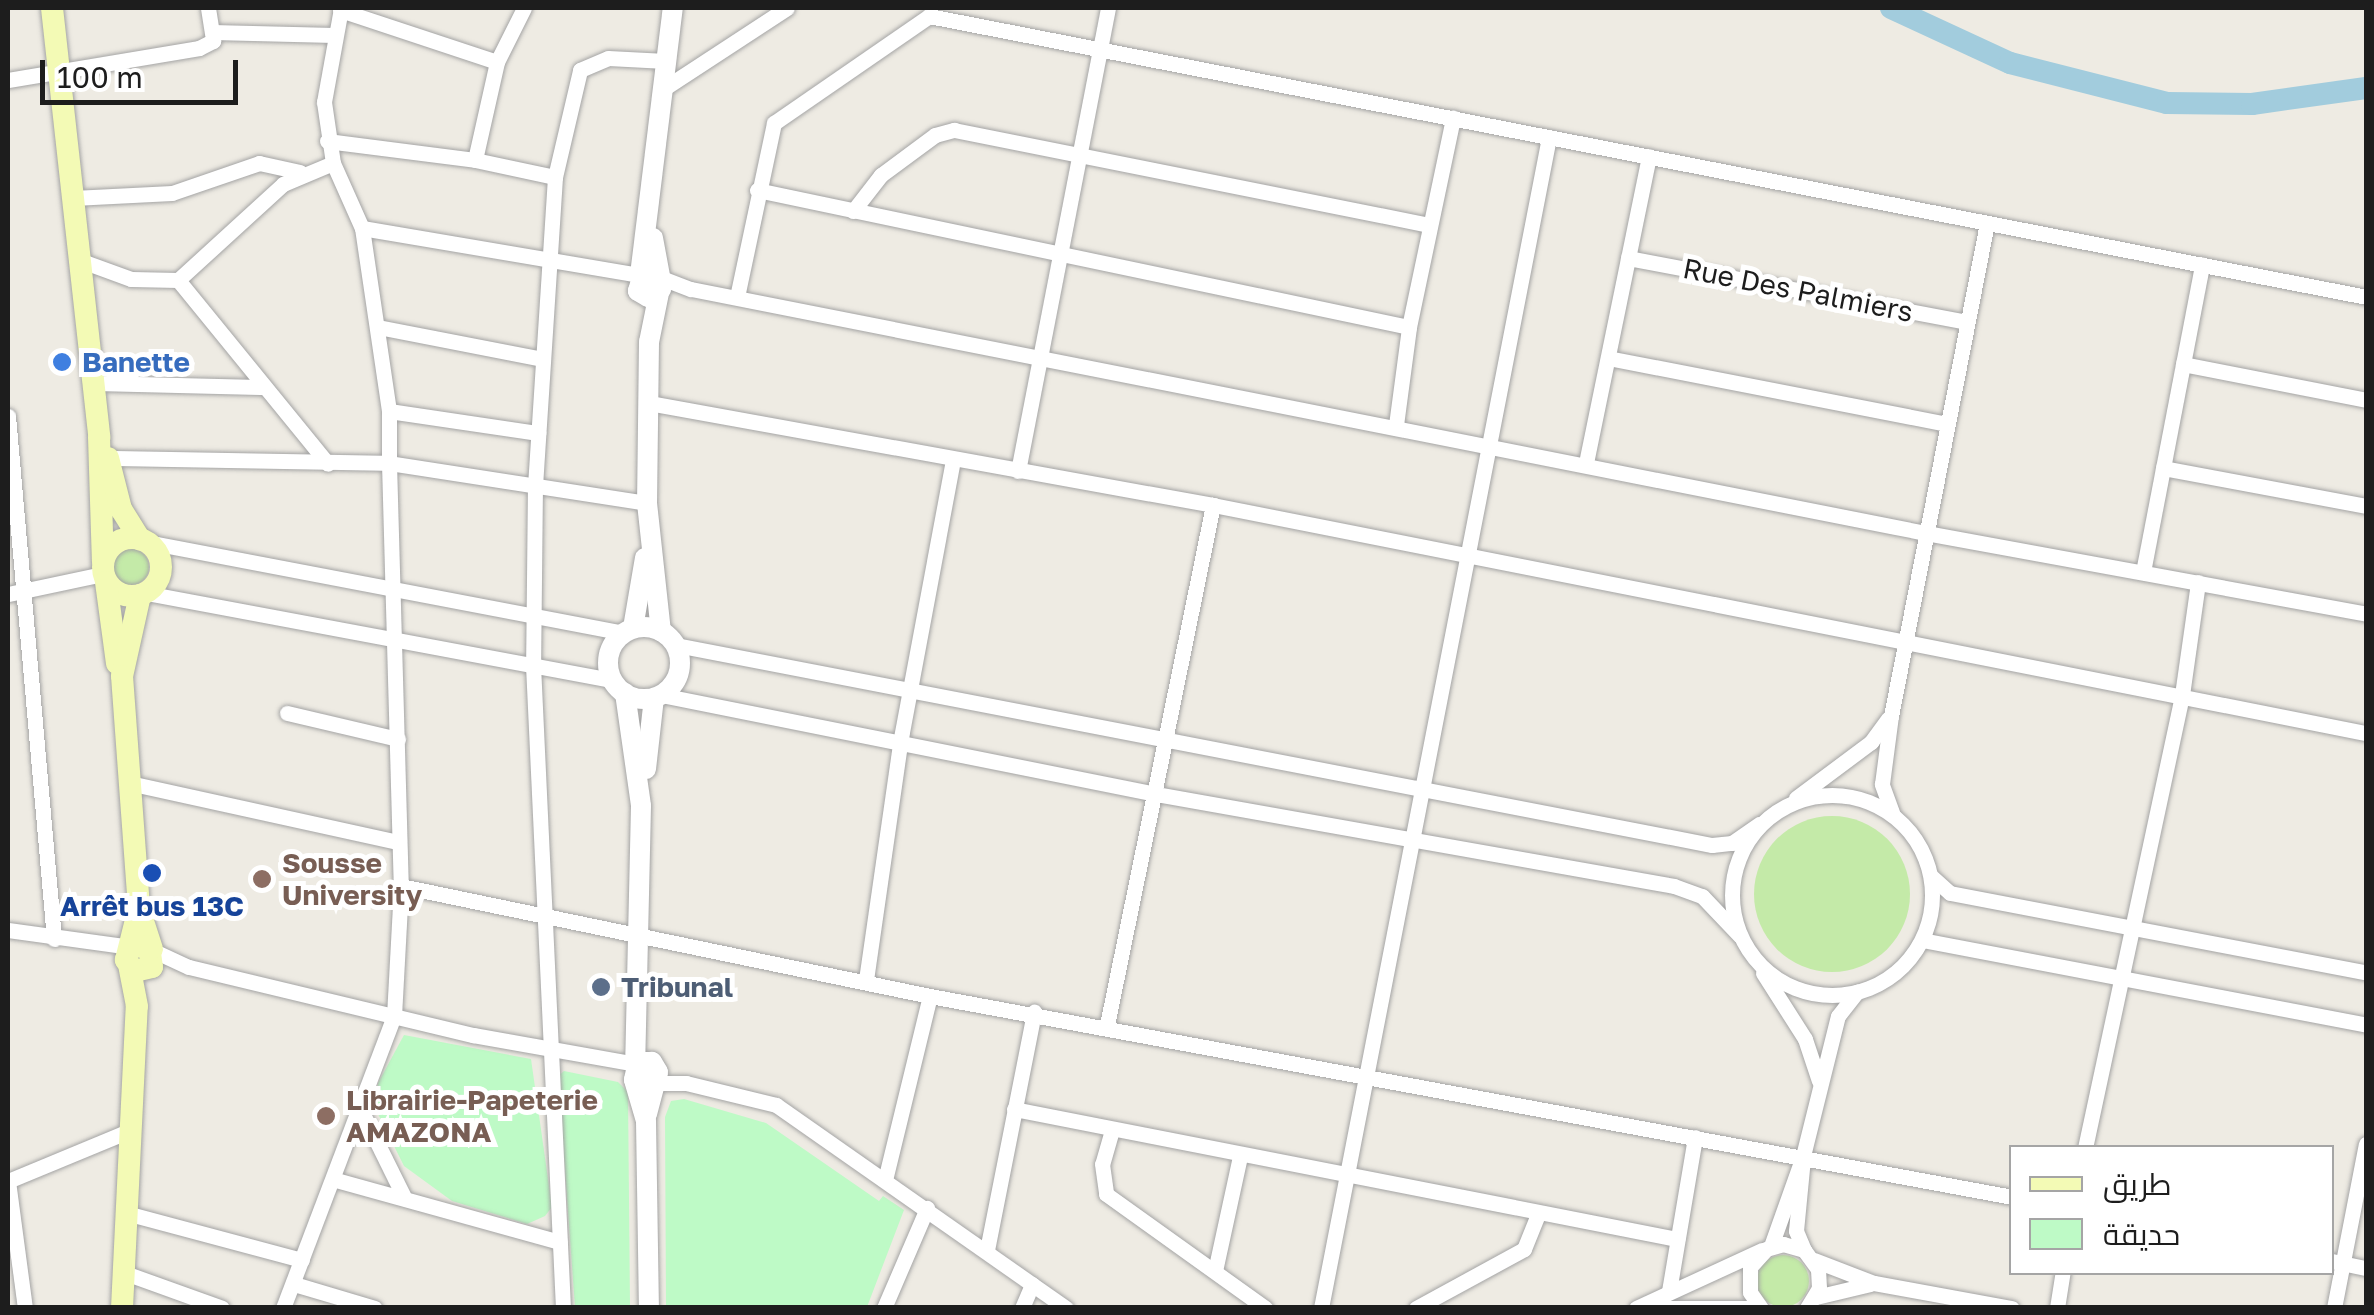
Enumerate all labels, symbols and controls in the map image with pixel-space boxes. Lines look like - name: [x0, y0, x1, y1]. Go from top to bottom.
- scale bar: [45, 40, 242, 102]
- text: 100 m: [57, 59, 143, 95]
- street label: Rue Des Palmiers: [1680, 251, 1916, 329]
- place label: Banette: [82, 345, 190, 379]
- marker: Banette: [51, 351, 73, 373]
- place label: Sousse University: [282, 846, 422, 912]
- marker: Arrêt bus 13C: [141, 862, 163, 884]
- marker: Sousse University: [251, 868, 273, 890]
- place label: Arrêt bus 13C: [60, 889, 244, 923]
- place label: Tribunal: [621, 970, 733, 1004]
- marker: Tribunal: [590, 976, 612, 998]
- place label: Librairie-Papeterie AMAZONA: [346, 1083, 598, 1149]
- marker: Librairie-Papeterie AMAZONA: [315, 1105, 337, 1127]
- legend: [2009, 1145, 2334, 1275]
- text: طريق: [2103, 1166, 2172, 1202]
- text: حديقة: [2103, 1216, 2180, 1252]

